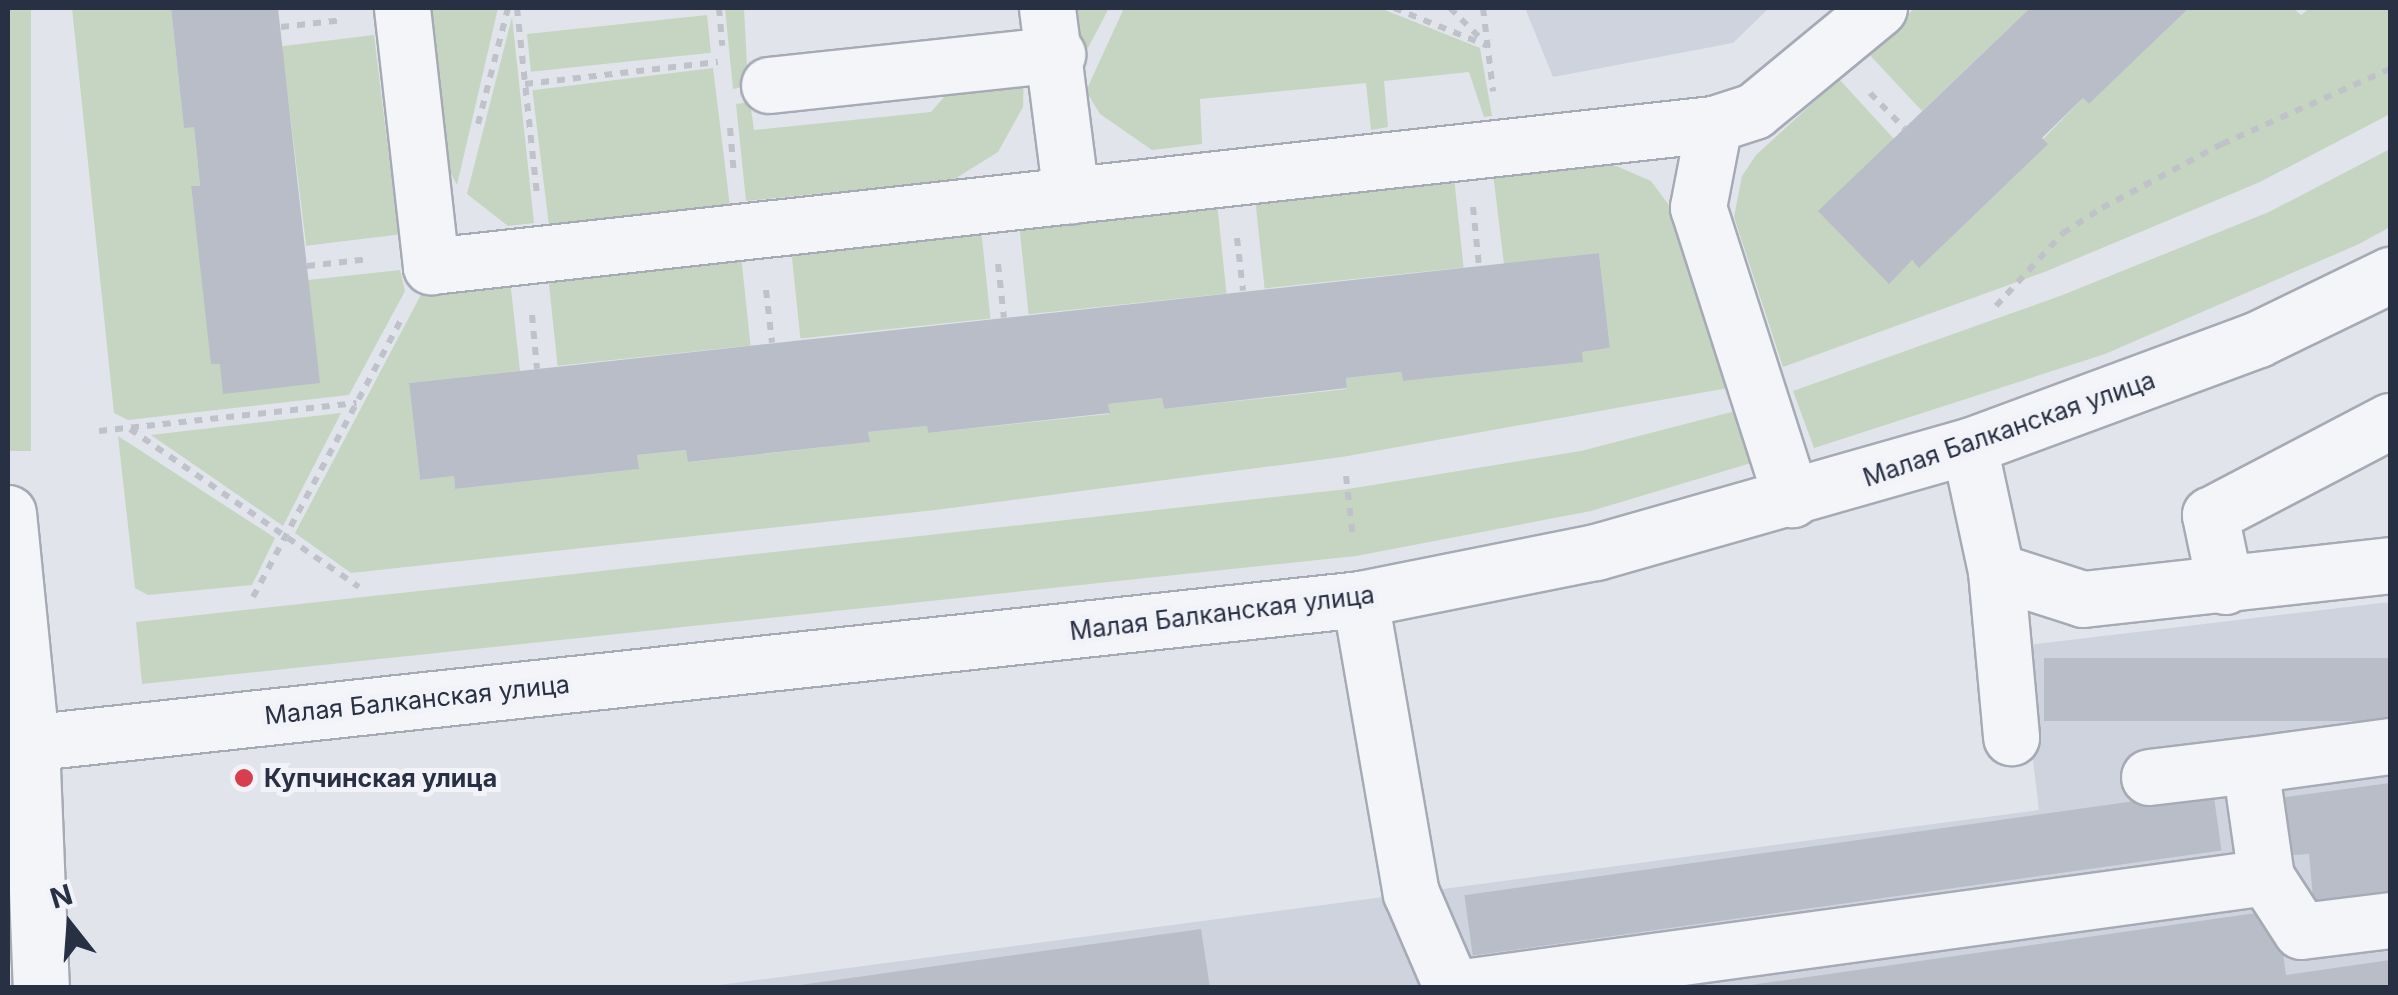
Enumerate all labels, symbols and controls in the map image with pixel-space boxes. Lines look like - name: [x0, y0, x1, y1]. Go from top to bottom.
- street label: Малая Балканская улица: [1859, 365, 2159, 493]
- street label: Малая Балканская улица: [1068, 579, 1376, 647]
- street label: Малая Балканская улица: [263, 669, 571, 731]
- place label: Купчинская улица: [264, 763, 497, 793]
- marker: Купчинская улица: [233, 767, 255, 789]
- north arrow: [20, 875, 120, 975]
- text: N: [46, 877, 76, 916]

